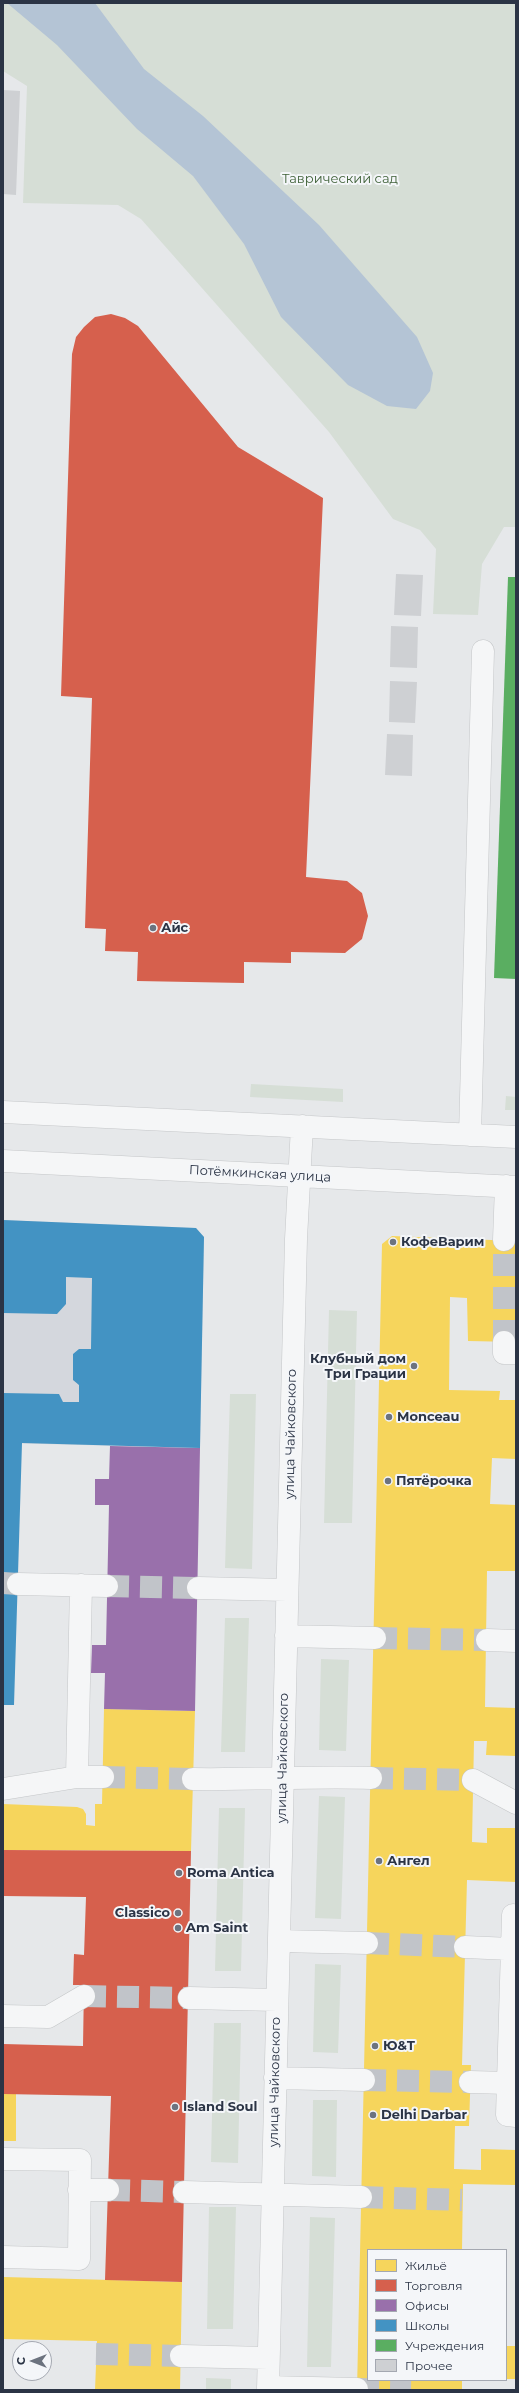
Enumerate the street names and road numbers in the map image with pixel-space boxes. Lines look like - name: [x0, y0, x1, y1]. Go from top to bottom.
- street label: Потёмкинская улица: [189, 1162, 331, 1186]
- street label: улица Чайковского: [282, 1369, 300, 1499]
- street label: улица Чайковского: [274, 1693, 292, 1823]
- street label: улица Чайковского: [266, 2017, 284, 2147]

